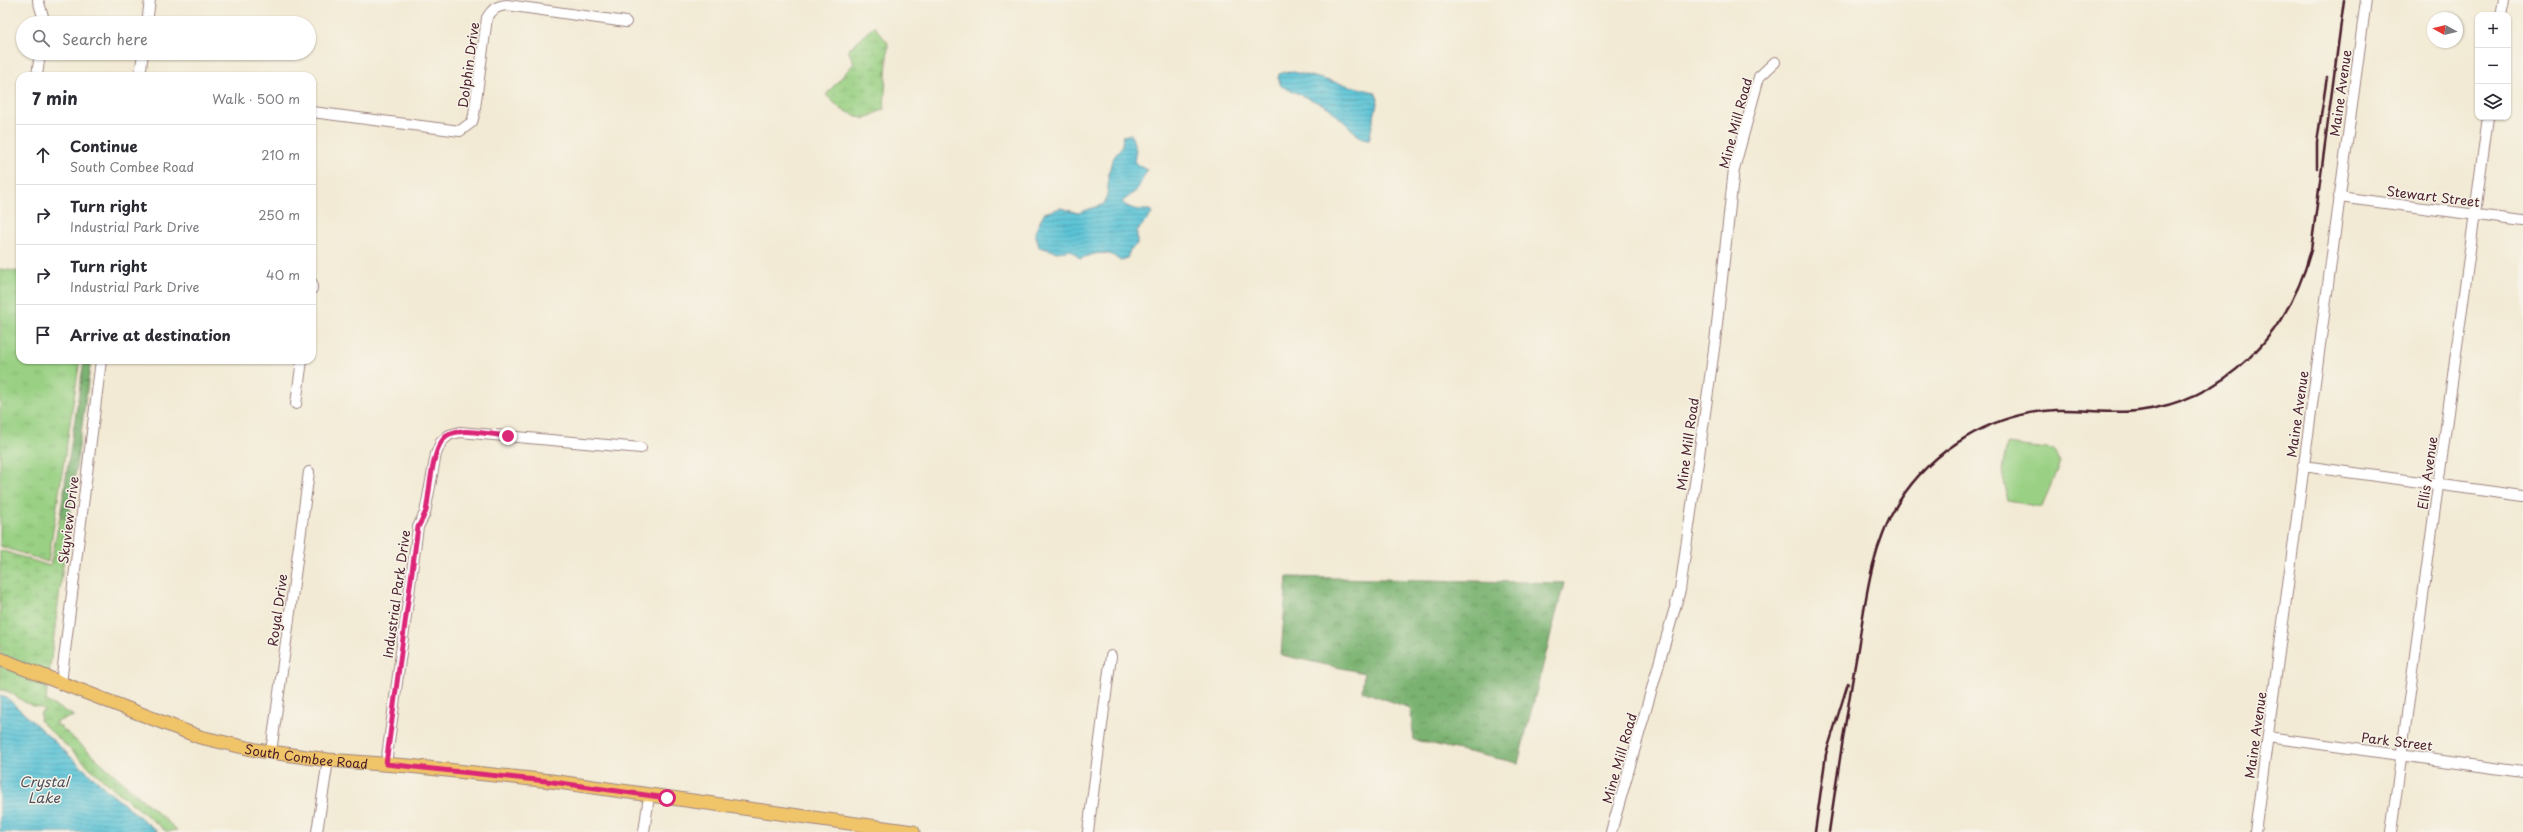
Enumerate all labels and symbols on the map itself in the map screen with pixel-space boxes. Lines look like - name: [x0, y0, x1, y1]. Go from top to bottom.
- north arrow: [2427, 12, 2463, 48]
- street label: Dolphin Drive: [453, 21, 483, 109]
- street label: Maine Avenue: [2325, 48, 2355, 138]
- street label: Mine Mill Road: [1714, 75, 1756, 171]
- street label: Stewart Street: [2385, 181, 2481, 211]
- street label: Maine Avenue: [2282, 369, 2312, 459]
- street label: Mine Mill Road: [1671, 396, 1703, 492]
- route end: [499, 427, 517, 445]
- street label: Ellis Avenue: [2412, 435, 2442, 511]
- street label: Skyview Drive: [53, 475, 83, 565]
- street label: Industrial Park Drive: [378, 528, 414, 659]
- street label: Royal Drive: [263, 572, 292, 647]
- street label: Maine Avenue: [2240, 690, 2270, 780]
- street label: Mine Mill Road: [1597, 711, 1641, 805]
- street label: Park Street: [2360, 727, 2434, 755]
- street label: South Combee Road: [243, 738, 369, 772]
- water label: Crystal Lake: [19, 771, 71, 808]
- route start: [658, 789, 676, 807]

